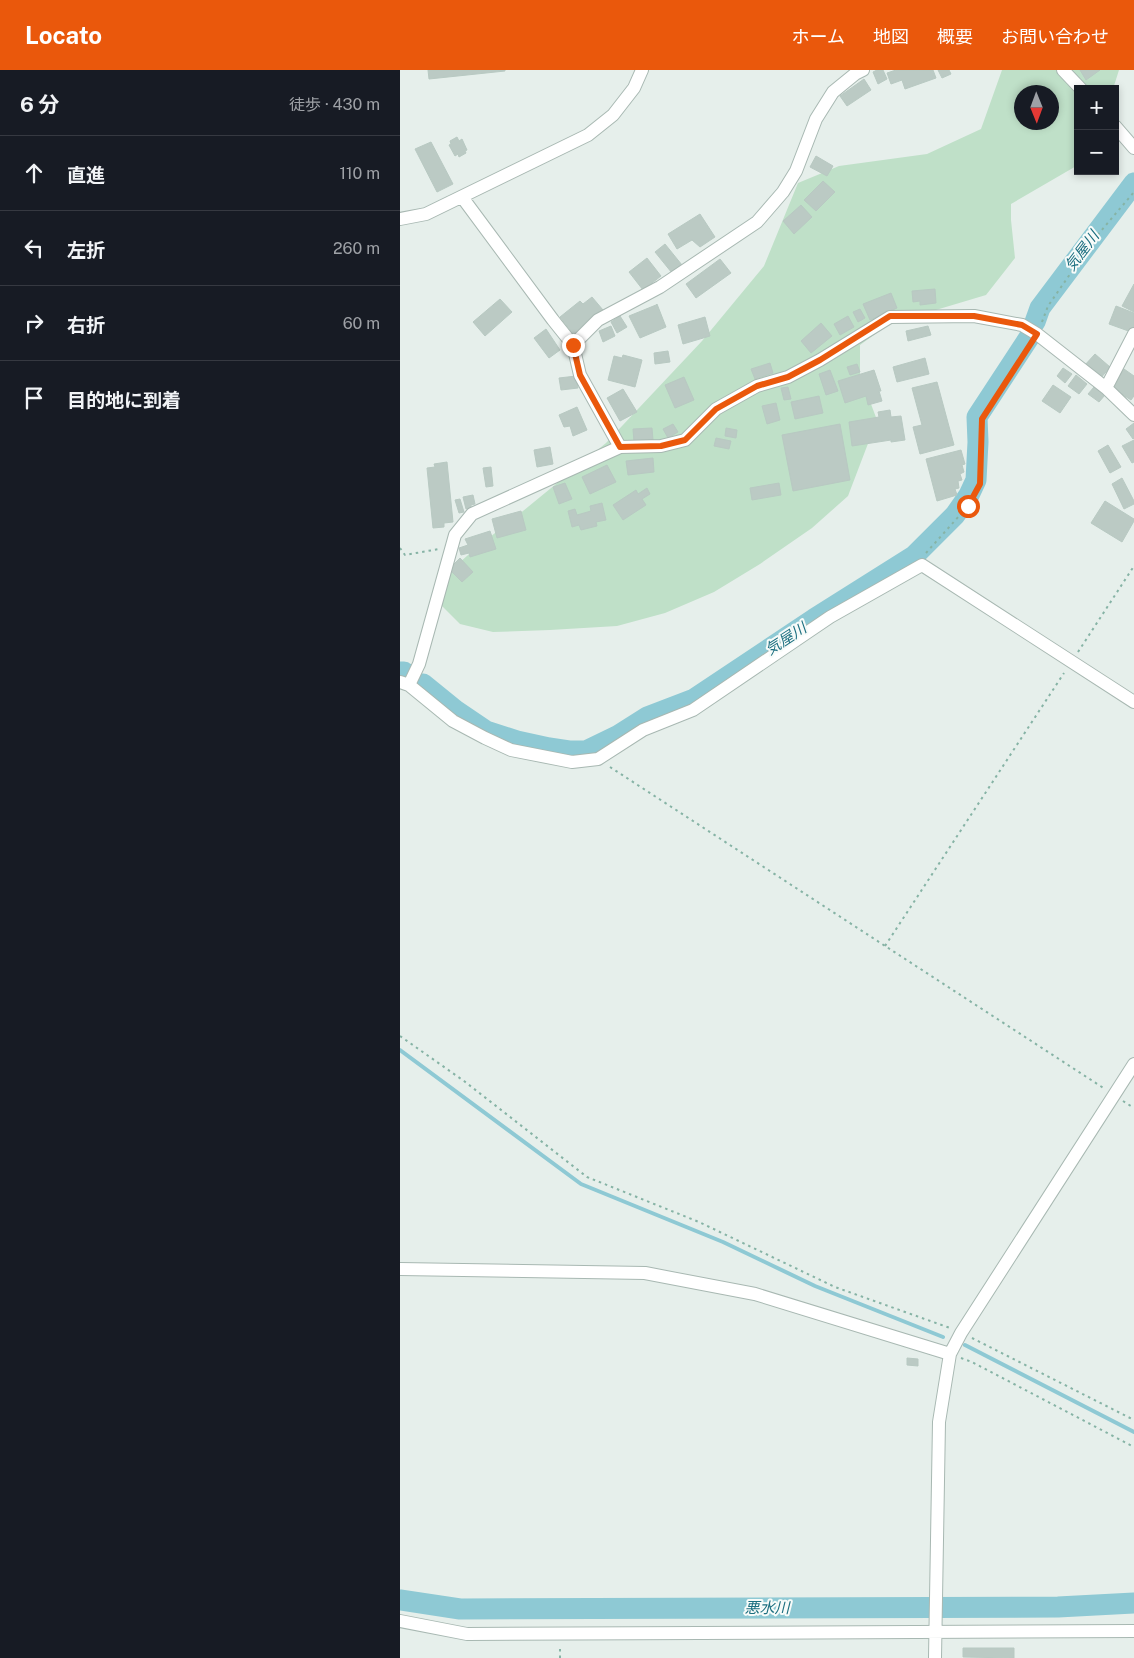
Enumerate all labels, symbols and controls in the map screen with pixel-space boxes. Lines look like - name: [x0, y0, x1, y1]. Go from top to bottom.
- text: Locato: [25, 21, 102, 49]
- text: ホーム: [792, 26, 845, 47]
- text: 地図: [873, 26, 909, 47]
- text: 概要: [937, 26, 973, 47]
- text: お問い合わせ: [1001, 26, 1109, 47]
- north arrow: [1014, 85, 1059, 130]
- map controls: [1074, 85, 1119, 175]
- button: +: [1074, 85, 1119, 130]
- text: 6 分: [20, 92, 60, 117]
- text: 徒歩 · 430 m: [289, 95, 380, 114]
- button: −: [1074, 130, 1119, 175]
- icon: ahead: [20, 159, 48, 187]
- text: 直進: [67, 164, 105, 186]
- text: 110 m: [339, 164, 380, 183]
- water label: 気屋川: [1061, 226, 1103, 274]
- icon: left: [20, 234, 48, 262]
- text: 左折: [67, 239, 105, 261]
- text: 260 m: [333, 239, 380, 258]
- icon: right: [20, 309, 48, 337]
- text: 右折: [67, 314, 105, 336]
- text: 60 m: [343, 314, 380, 333]
- route end: [562, 334, 585, 357]
- icon: arrive: [20, 384, 48, 412]
- text: 目的地に到着: [67, 389, 181, 411]
- route start: [957, 495, 980, 518]
- water label: 気屋川: [762, 618, 811, 658]
- water label: 悪水川: [744, 1599, 791, 1616]

